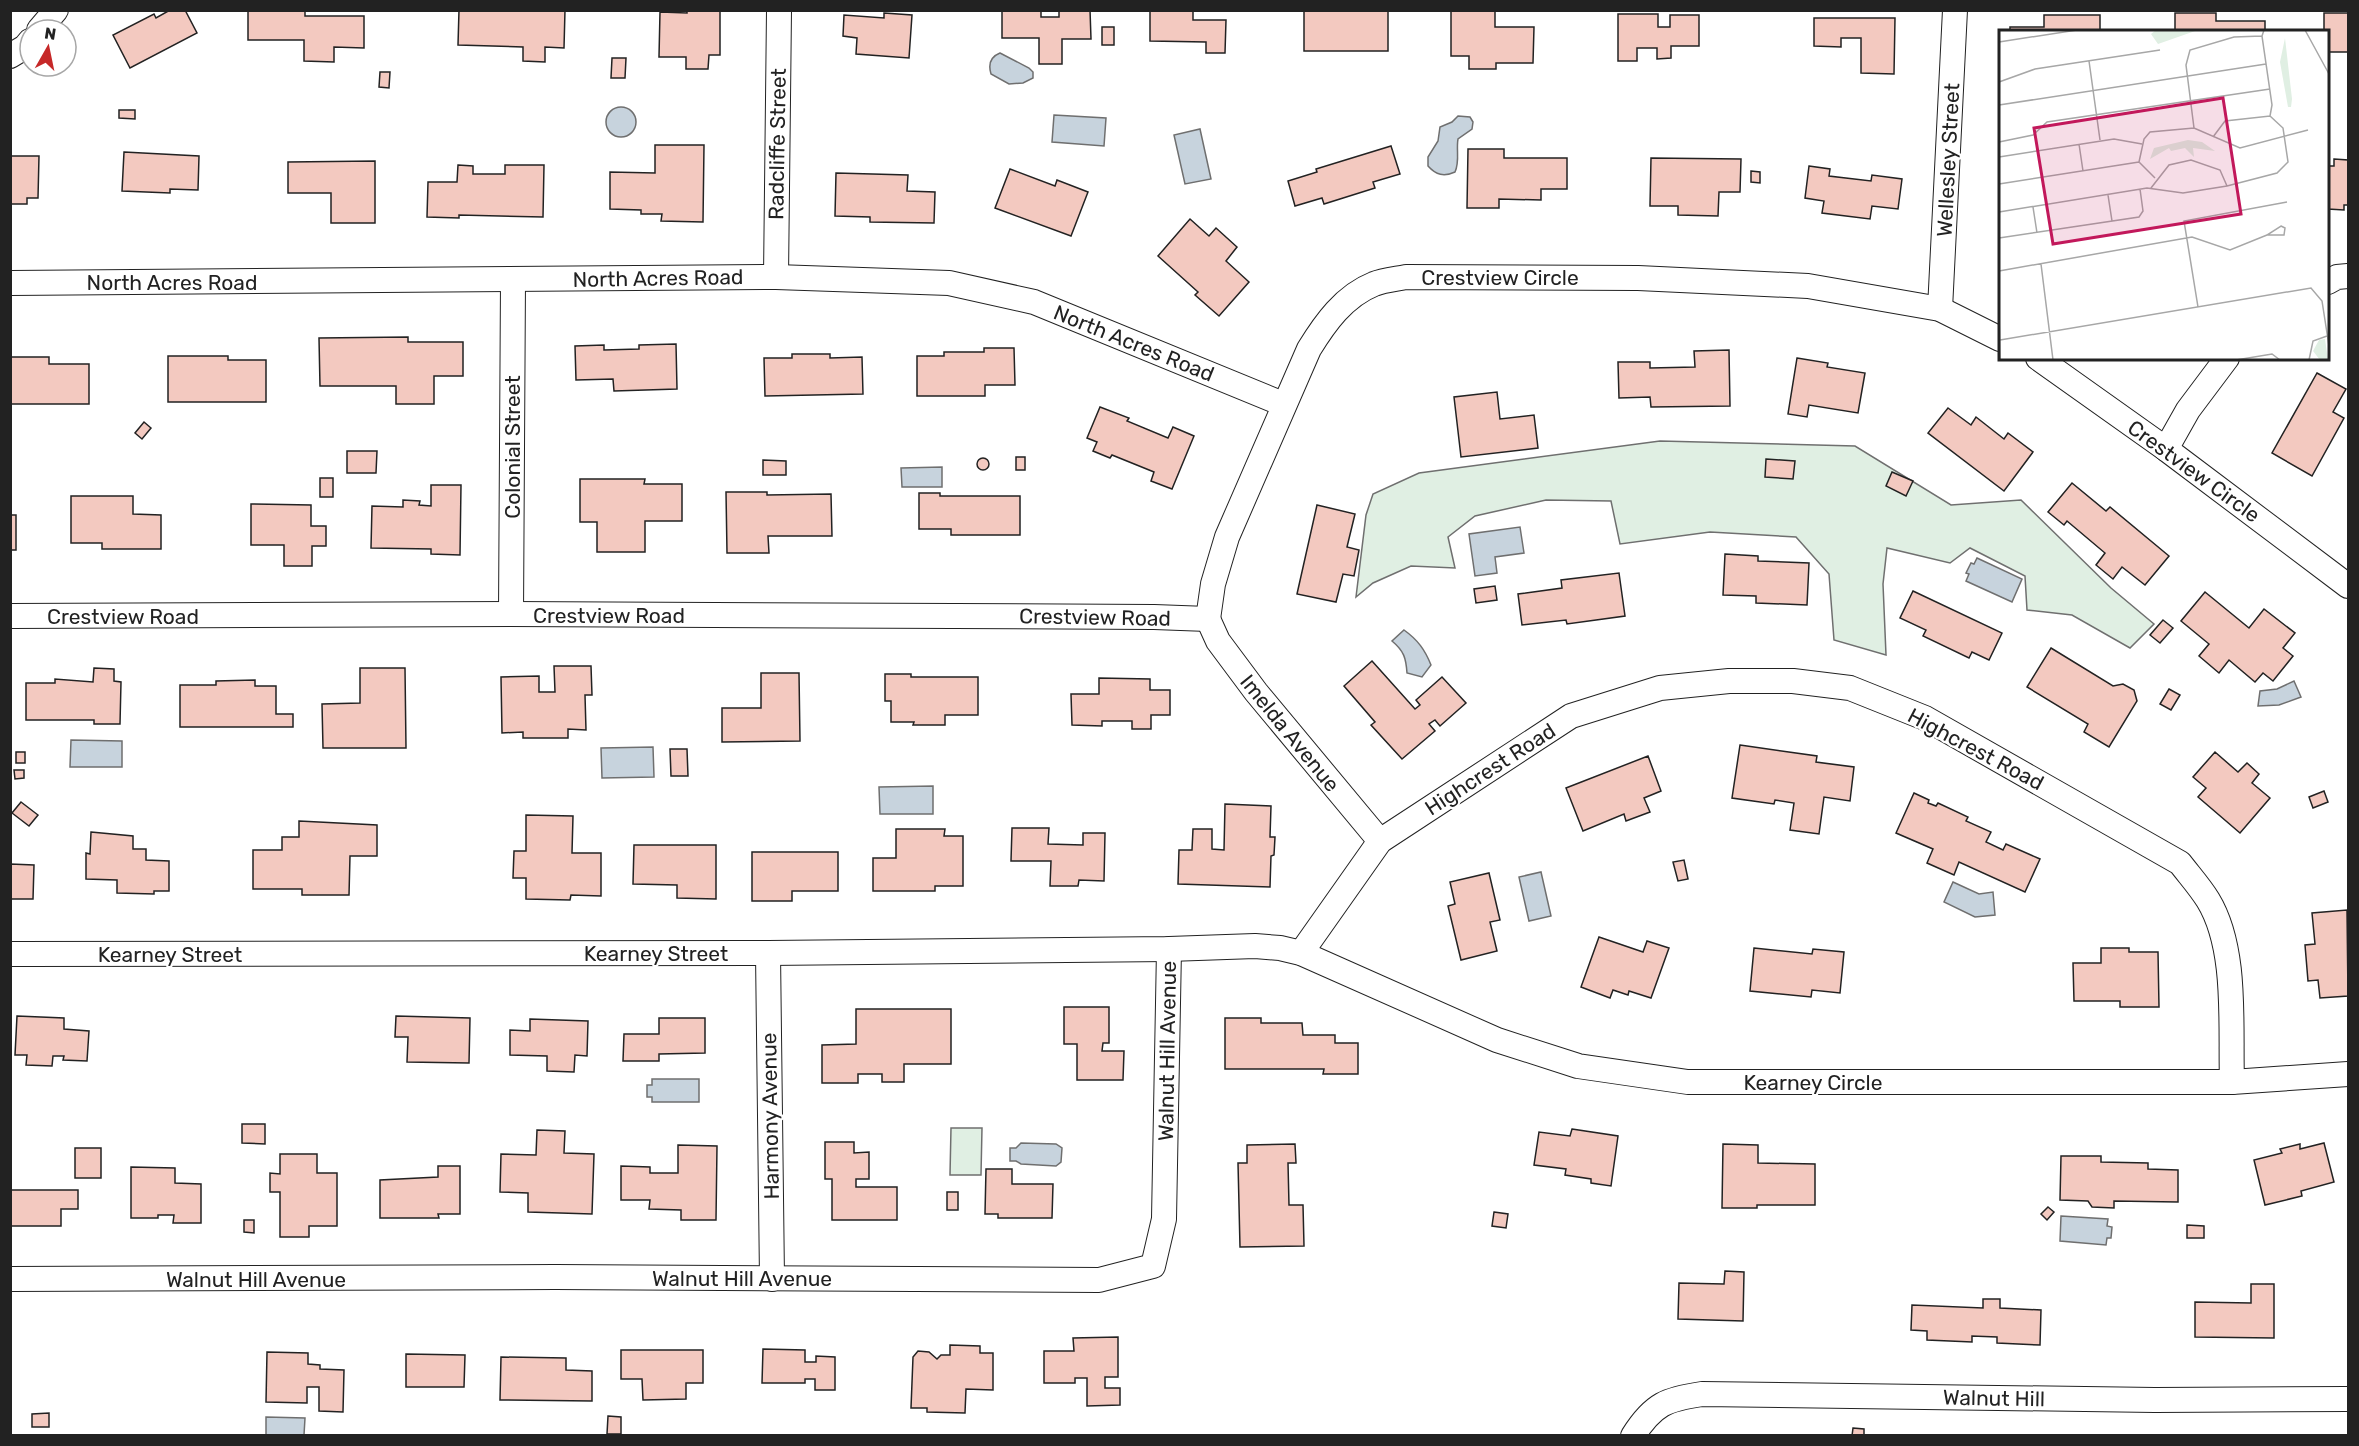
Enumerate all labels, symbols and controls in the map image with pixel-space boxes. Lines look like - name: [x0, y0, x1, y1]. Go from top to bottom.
- north arrow: [18, 18, 78, 78]
- text: N: [43, 23, 57, 44]
- inset map: [1999, 30, 2329, 360]
- street label: Radcliffe Street: [763, 68, 791, 220]
- street label: Wellesley Street: [1931, 82, 1965, 238]
- street label: North Acres Road: [572, 264, 744, 292]
- street label: Crestview Circle: [1421, 265, 1579, 290]
- street label: North Acres Road: [87, 270, 257, 295]
- street label: North Acres Road: [1050, 299, 1218, 387]
- street label: Colonial Street: [500, 375, 525, 519]
- street label: Crestview Circle: [2123, 415, 2265, 527]
- street label: Crestview Road: [533, 603, 685, 628]
- street label: Crestview Road: [1019, 603, 1171, 631]
- street label: Crestview Road: [47, 604, 199, 629]
- street label: Imelda Avenue: [1235, 669, 1345, 797]
- street label: Highcrest Road: [1904, 703, 2048, 795]
- street label: Highcrest Road: [1420, 718, 1560, 820]
- street label: Kearney Street: [584, 941, 728, 966]
- street label: Kearney Street: [98, 942, 242, 967]
- street label: Walnut Hill Avenue: [1153, 961, 1181, 1141]
- street label: Harmony Avenue: [756, 1032, 784, 1200]
- street label: Kearney Circle: [1744, 1070, 1882, 1095]
- street label: Walnut Hill Avenue: [652, 1266, 832, 1291]
- street label: Walnut Hill Avenue: [166, 1267, 346, 1292]
- street label: Walnut Hill: [1943, 1385, 2045, 1411]

